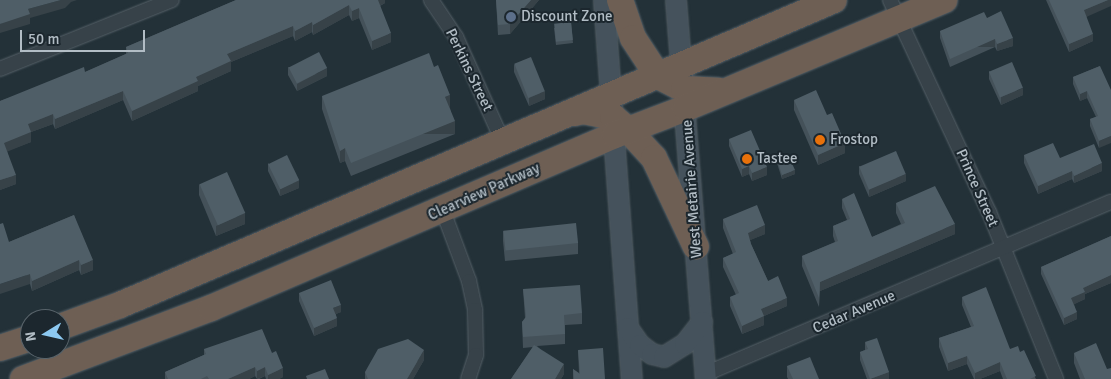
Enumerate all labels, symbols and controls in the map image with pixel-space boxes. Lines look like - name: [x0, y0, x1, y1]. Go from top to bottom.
- place label: Discount Zone: [521, 8, 613, 26]
- marker: Discount Zone: [505, 11, 517, 23]
- scale bar: [22, 20, 148, 52]
- street label: Perkins Street: [441, 26, 497, 114]
- text: 50 m: [28, 30, 59, 48]
- street label: West Metairie Avenue: [678, 119, 706, 259]
- place label: Frostop: [830, 131, 878, 149]
- marker: Frostop: [814, 134, 826, 146]
- street label: Prince Street: [952, 146, 1002, 230]
- place label: Tastee: [757, 150, 798, 168]
- marker: Tastee: [741, 153, 753, 165]
- street label: Clearview Parkway: [425, 159, 543, 225]
- street label: Cedar Avenue: [810, 287, 898, 337]
- north arrow: [20, 309, 70, 359]
- text: N: [22, 330, 40, 342]

